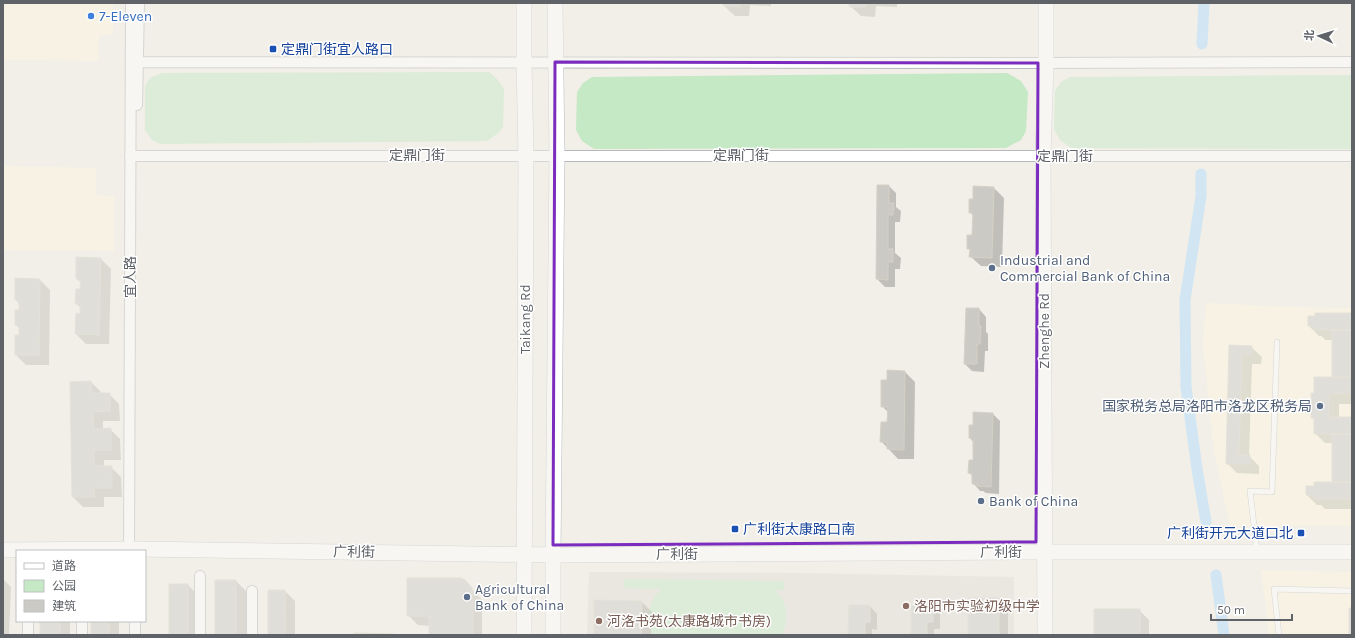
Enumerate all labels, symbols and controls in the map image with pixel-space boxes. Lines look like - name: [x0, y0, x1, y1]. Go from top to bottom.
- place label: 7-Eleven: [99, 8, 152, 25]
- marker: 7-Eleven: [86, 11, 96, 21]
- north arrow: [1299, 16, 1339, 56]
- text: 北: [1303, 29, 1316, 41]
- place label: 定鼎门街宜人路口: [281, 41, 393, 58]
- marker: 定鼎门街宜人路口: [268, 44, 278, 54]
- street label: 定鼎门街: [389, 147, 445, 164]
- street label: 定鼎门街: [713, 147, 769, 164]
- street label: 定鼎门街: [1037, 148, 1093, 165]
- place label: Industrial and Commercial Bank of China: [1000, 252, 1170, 285]
- street label: 宜人路: [122, 256, 139, 298]
- marker: Industrial and Commercial Bank of China: [987, 263, 997, 273]
- street label: Taikang Rd: [517, 284, 534, 354]
- street label: Zhenghe Rd: [1036, 293, 1053, 369]
- place label: 国家税务总局洛阳市洛龙区税务局: [1102, 398, 1312, 415]
- marker: 国家税务总局洛阳市洛龙区税务局: [1315, 401, 1325, 411]
- place label: Bank of China: [989, 493, 1078, 510]
- marker: Bank of China: [976, 496, 986, 506]
- place label: 广利街太康路口南: [743, 521, 855, 538]
- marker: 广利街太康路口南: [730, 524, 740, 534]
- place label: 广利街开元大道口北: [1167, 525, 1293, 542]
- marker: 广利街开元大道口北: [1296, 528, 1306, 538]
- street label: 广利街: [333, 543, 375, 561]
- street label: 广利街: [980, 544, 1022, 561]
- street label: 广利街: [656, 546, 698, 563]
- legend: [16, 550, 146, 622]
- text: 道路: [52, 559, 76, 573]
- text: 公园: [52, 579, 76, 593]
- place label: Agricultural Bank of China: [475, 581, 564, 614]
- marker: Agricultural Bank of China: [462, 592, 472, 602]
- scale bar: [1211, 596, 1292, 622]
- place label: 洛阳市实验初级中学: [914, 598, 1040, 615]
- text: 建筑: [52, 599, 76, 613]
- marker: 洛阳市实验初级中学: [901, 601, 911, 611]
- text: 50 m: [1217, 603, 1245, 617]
- place label: 河洛书苑(太康路城市书房): [607, 613, 771, 630]
- marker: 河洛书苑(太康路城市书房): [594, 616, 604, 626]

